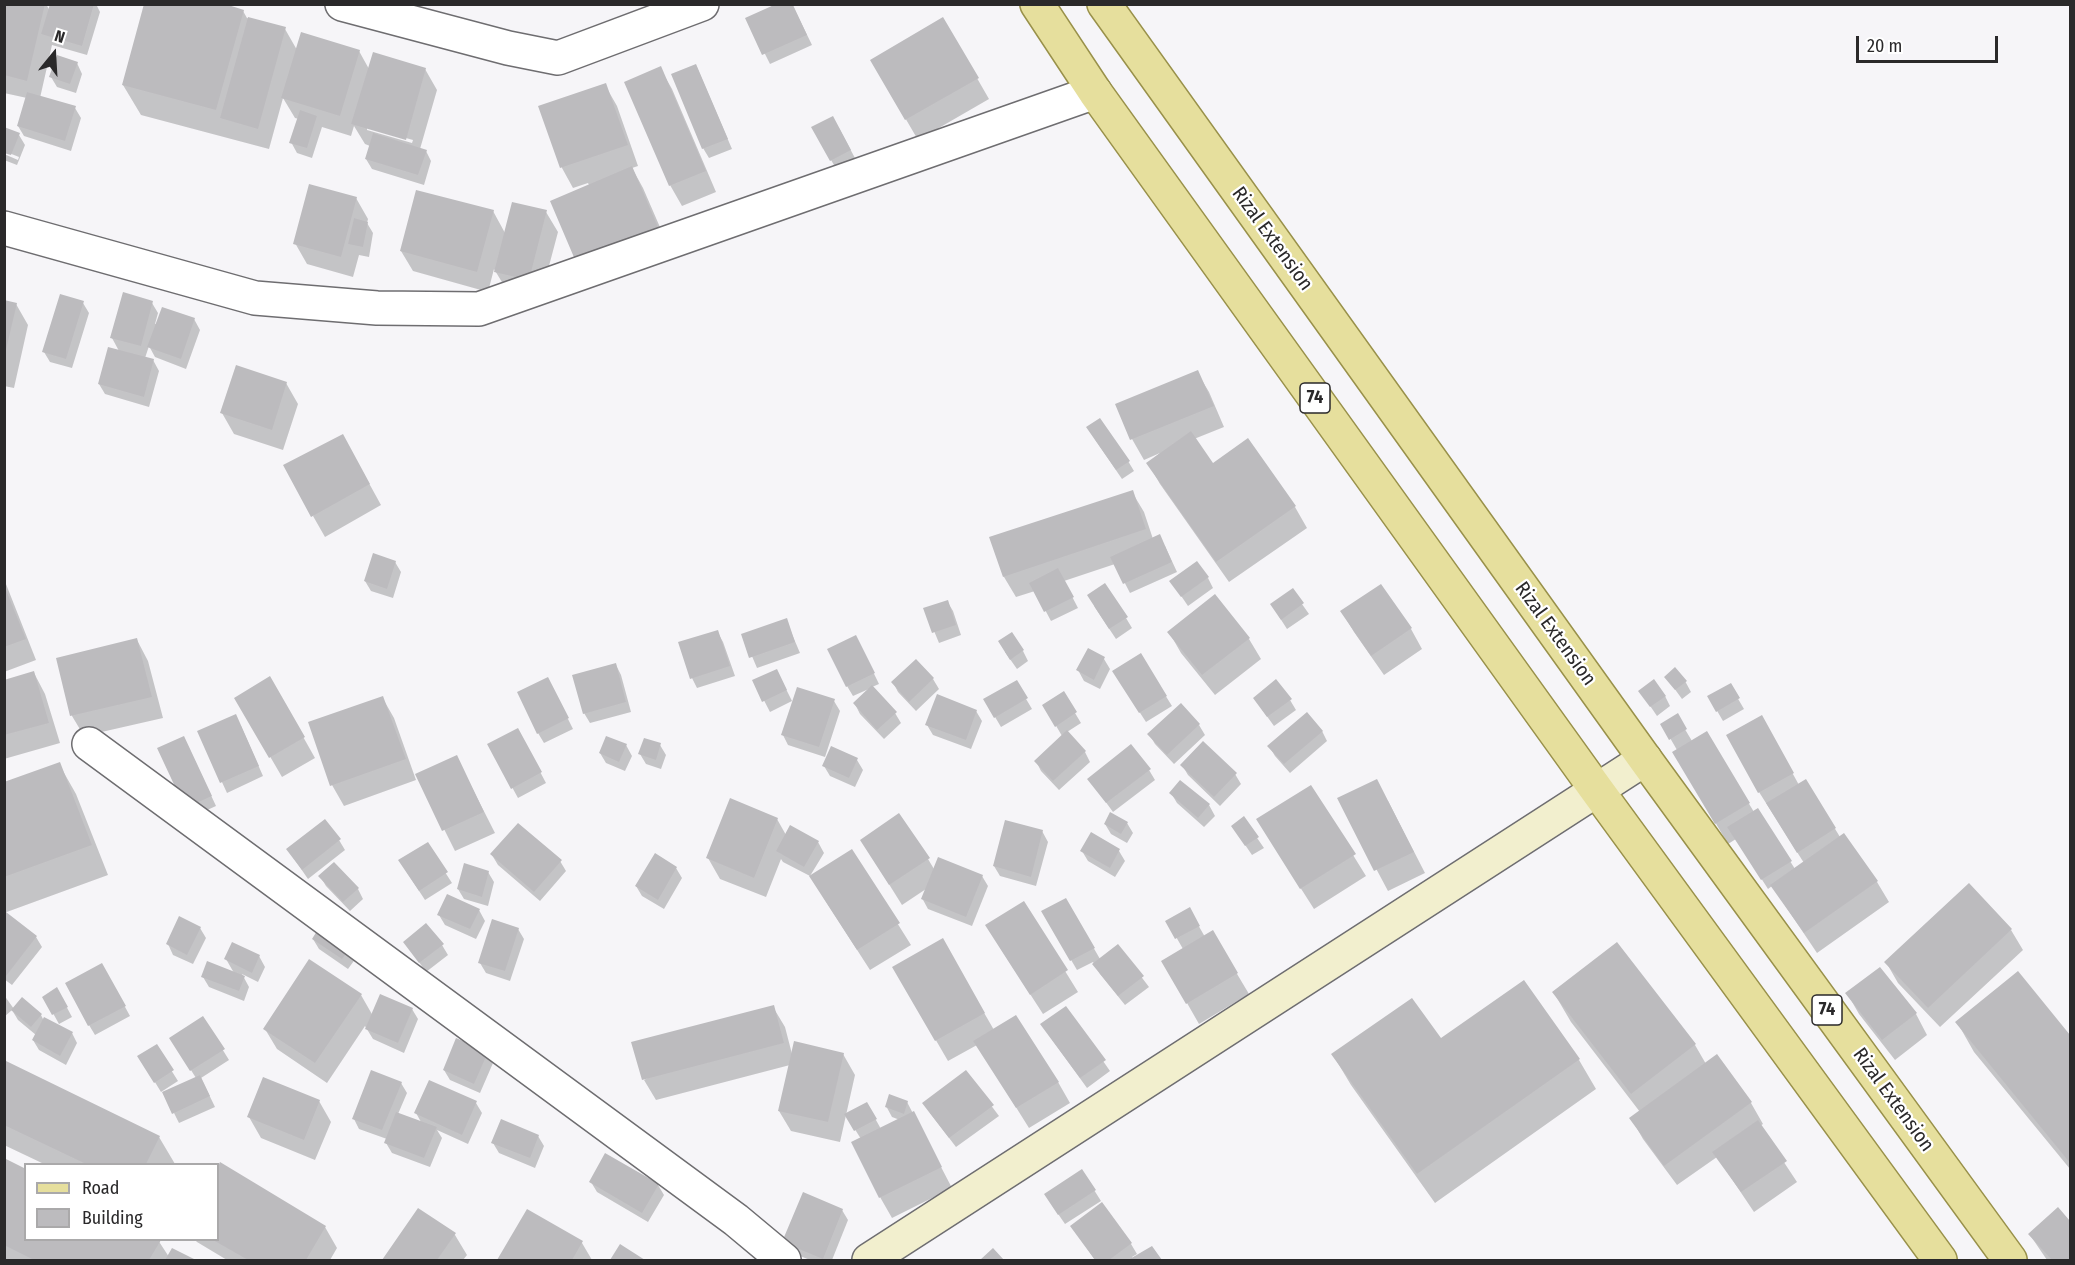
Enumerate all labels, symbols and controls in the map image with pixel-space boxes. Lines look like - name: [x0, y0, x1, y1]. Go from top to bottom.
- north arrow: [24, 24, 84, 84]
- scale bar: [1859, 24, 2002, 62]
- text: N: [52, 26, 67, 47]
- text: 20 m: [1867, 35, 1902, 57]
- street label: Rizal Extension: [1226, 182, 1318, 296]
- road number: 74: [1300, 383, 1330, 413]
- street label: Rizal Extension: [1509, 577, 1601, 691]
- road number: 74: [1812, 995, 1842, 1025]
- street label: Rizal Extension: [1847, 1043, 1939, 1157]
- legend: [24, 1163, 219, 1241]
- text: Road: [82, 1177, 119, 1199]
- text: Building: [82, 1207, 143, 1229]

